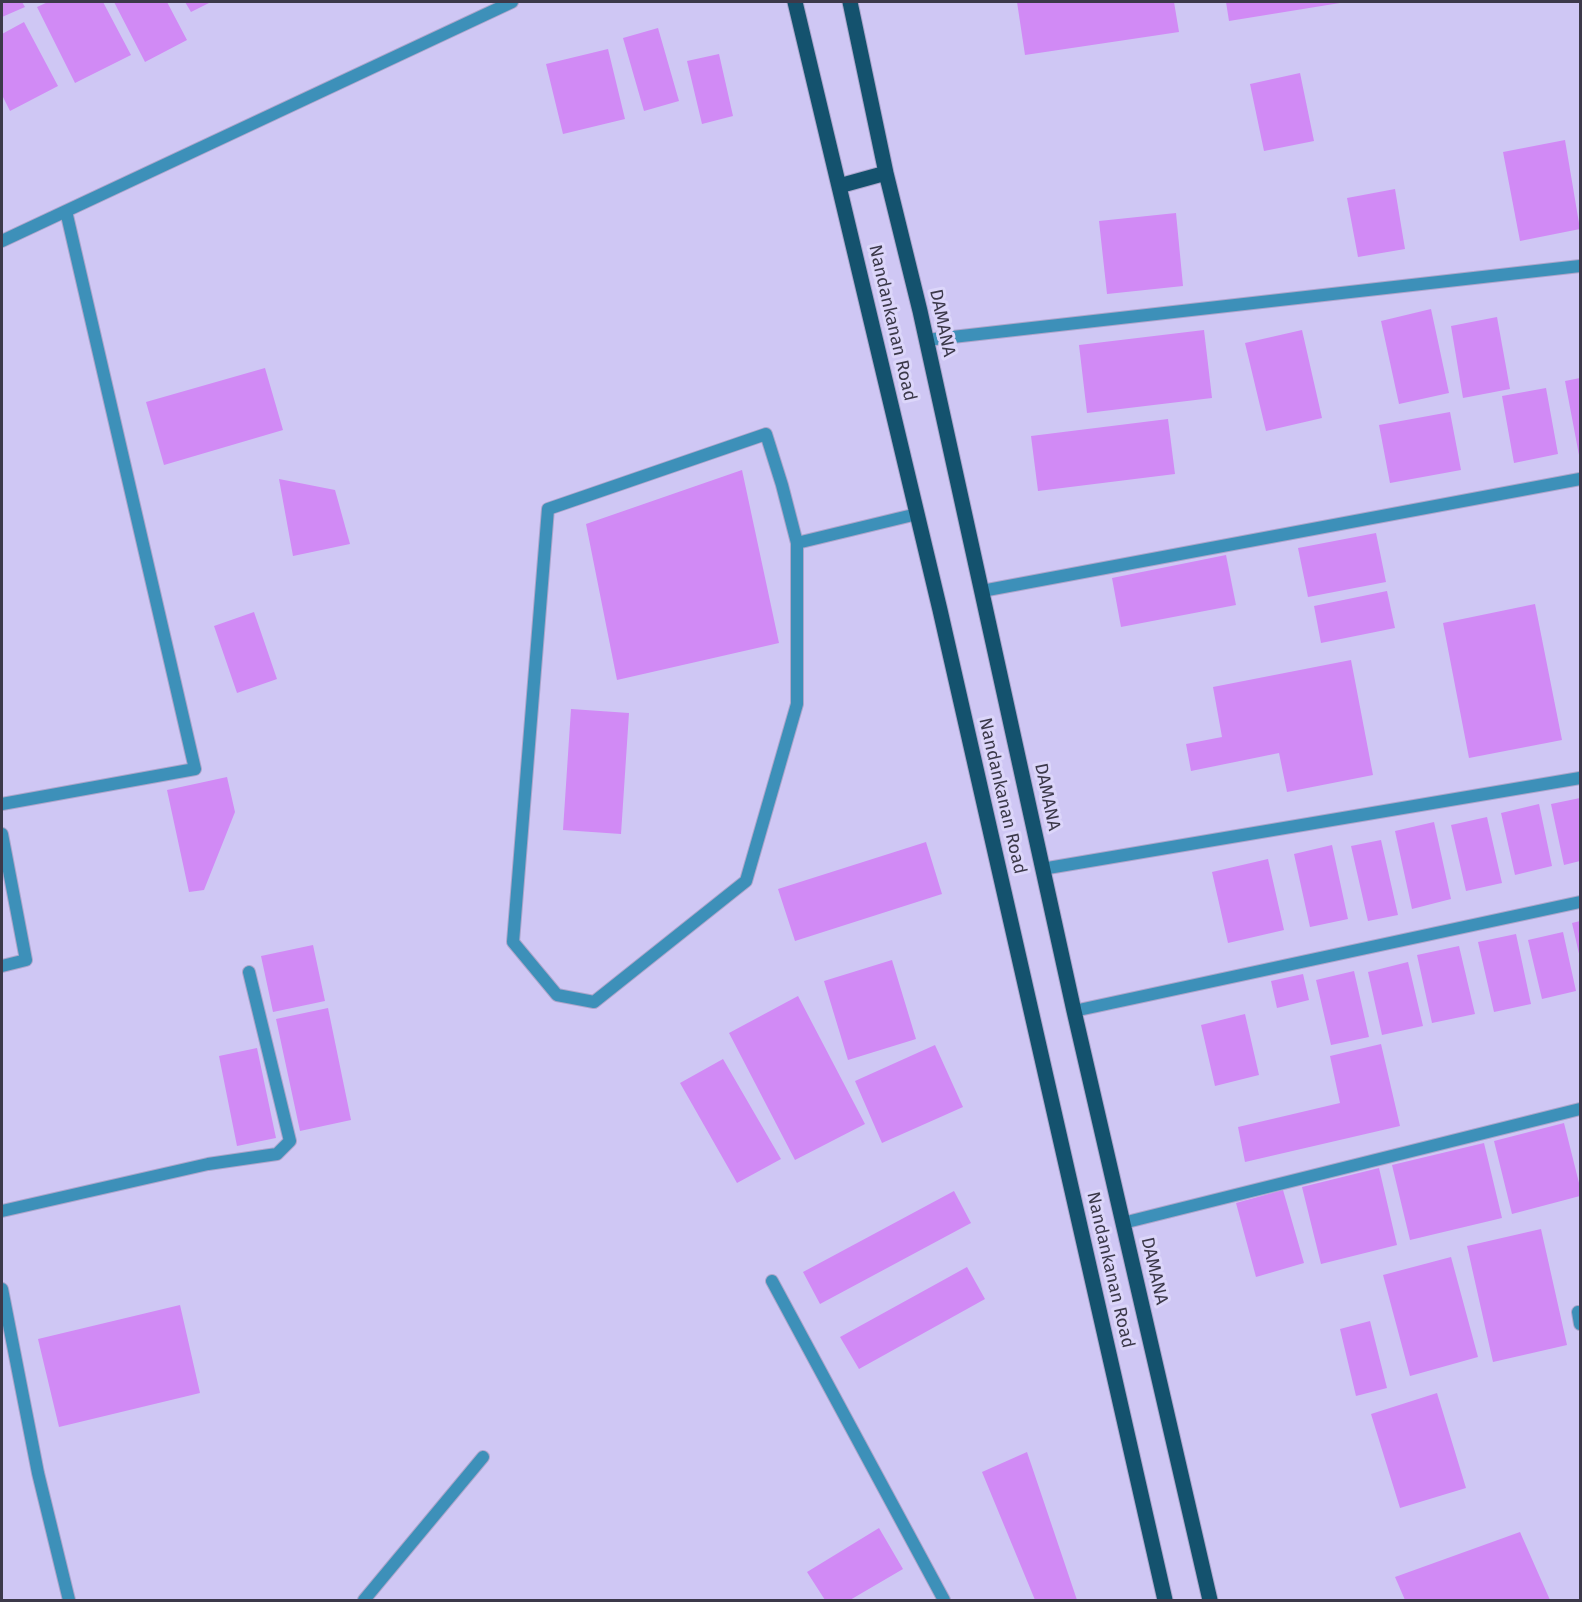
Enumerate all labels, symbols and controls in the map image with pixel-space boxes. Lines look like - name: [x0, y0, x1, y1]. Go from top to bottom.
- street label: Nandankanan Road: [864, 243, 920, 403]
- street label: DAMANA: [924, 287, 960, 359]
- street label: Nandankanan Road: [974, 716, 1030, 876]
- street label: DAMANA: [1029, 761, 1065, 833]
- street label: Nandankanan Road: [1082, 1190, 1138, 1350]
- street label: DAMANA: [1136, 1235, 1172, 1307]

